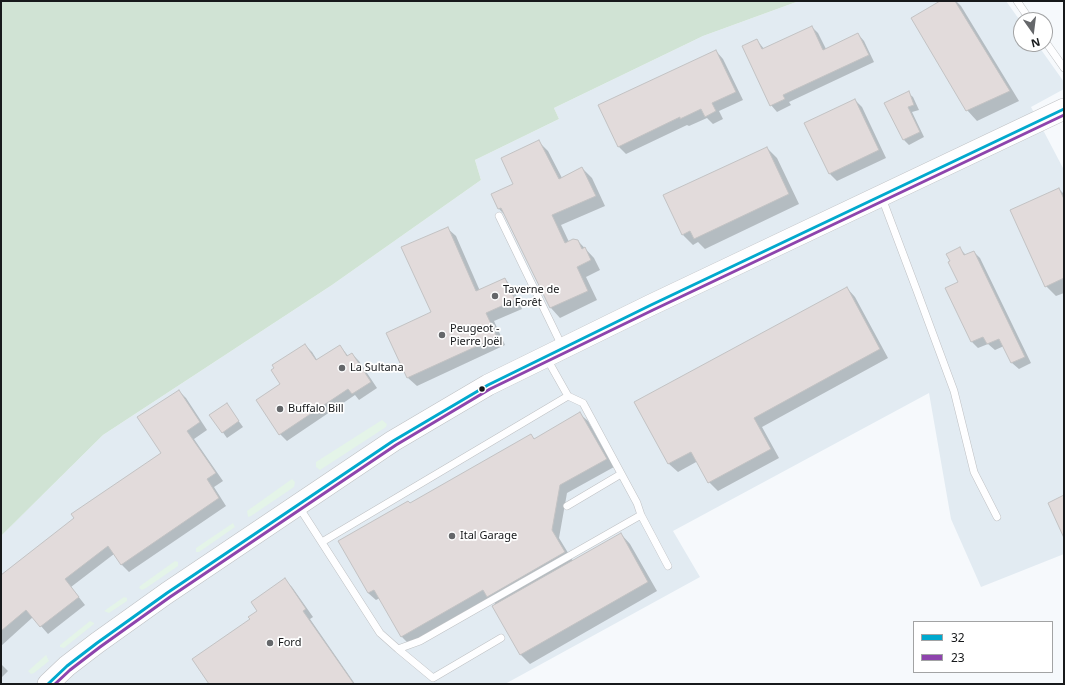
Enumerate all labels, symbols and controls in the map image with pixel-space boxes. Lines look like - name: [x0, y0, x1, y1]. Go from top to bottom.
- north arrow: [1013, 12, 1053, 52]
- text: N: [1030, 35, 1042, 52]
- place label: Taverne de la Forêt: [503, 283, 560, 309]
- marker: Taverne de la Forêt: [490, 291, 500, 301]
- place label: Peugeot - Pierre Joël: [450, 322, 502, 348]
- marker: Peugeot - Pierre Joël: [437, 330, 447, 340]
- place label: La Sultana: [350, 361, 404, 375]
- marker: La Sultana: [337, 363, 347, 373]
- unlabelled marker: [477, 384, 487, 394]
- place label: Buffalo Bill: [288, 402, 344, 416]
- marker: Buffalo Bill: [275, 404, 285, 414]
- place label: Ital Garage: [460, 529, 517, 543]
- marker: Ital Garage: [447, 531, 457, 541]
- legend: [913, 621, 1053, 673]
- text: 32: [951, 629, 965, 646]
- place label: Ford: [278, 636, 301, 650]
- marker: Ford: [265, 638, 275, 648]
- text: 23: [951, 649, 965, 666]

